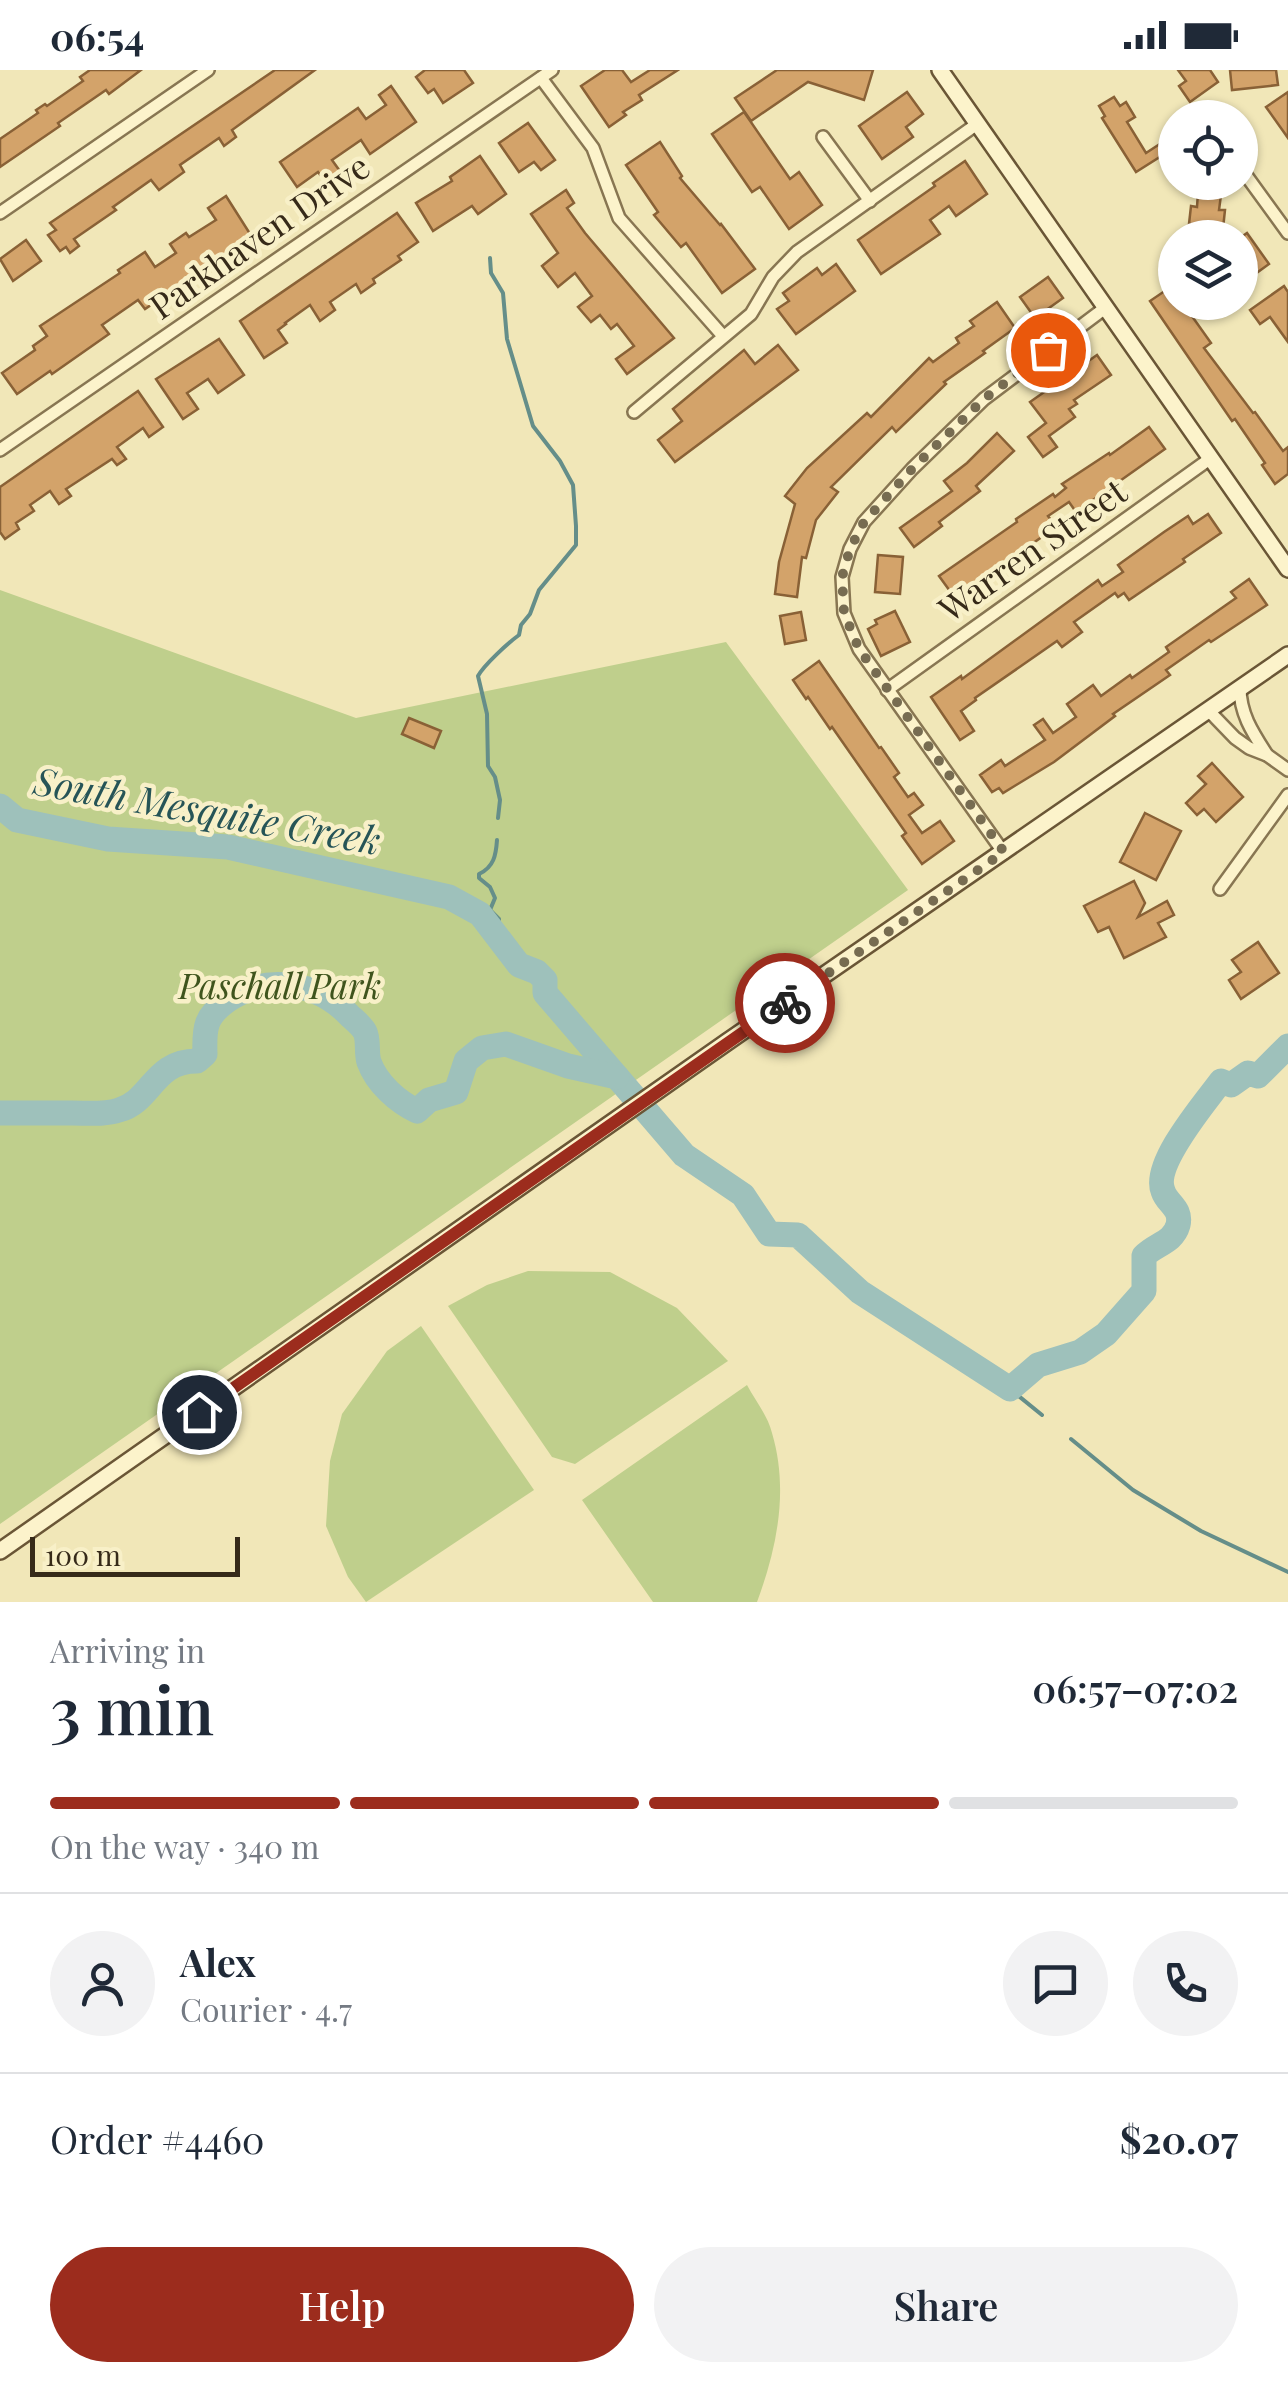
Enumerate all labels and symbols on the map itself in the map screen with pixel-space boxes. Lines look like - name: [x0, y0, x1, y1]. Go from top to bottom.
- street label: Parkhaven Drive: [139, 142, 378, 328]
- pin: [1006, 308, 1091, 393]
- street label: Warren Street: [928, 467, 1135, 632]
- water label: South Mesquite Creek: [29, 754, 385, 865]
- courier: [735, 953, 835, 1053]
- park label: Paschall Park: [177, 961, 381, 1008]
- pin: [157, 1370, 242, 1455]
- scale bar: [30, 1532, 240, 1576]

